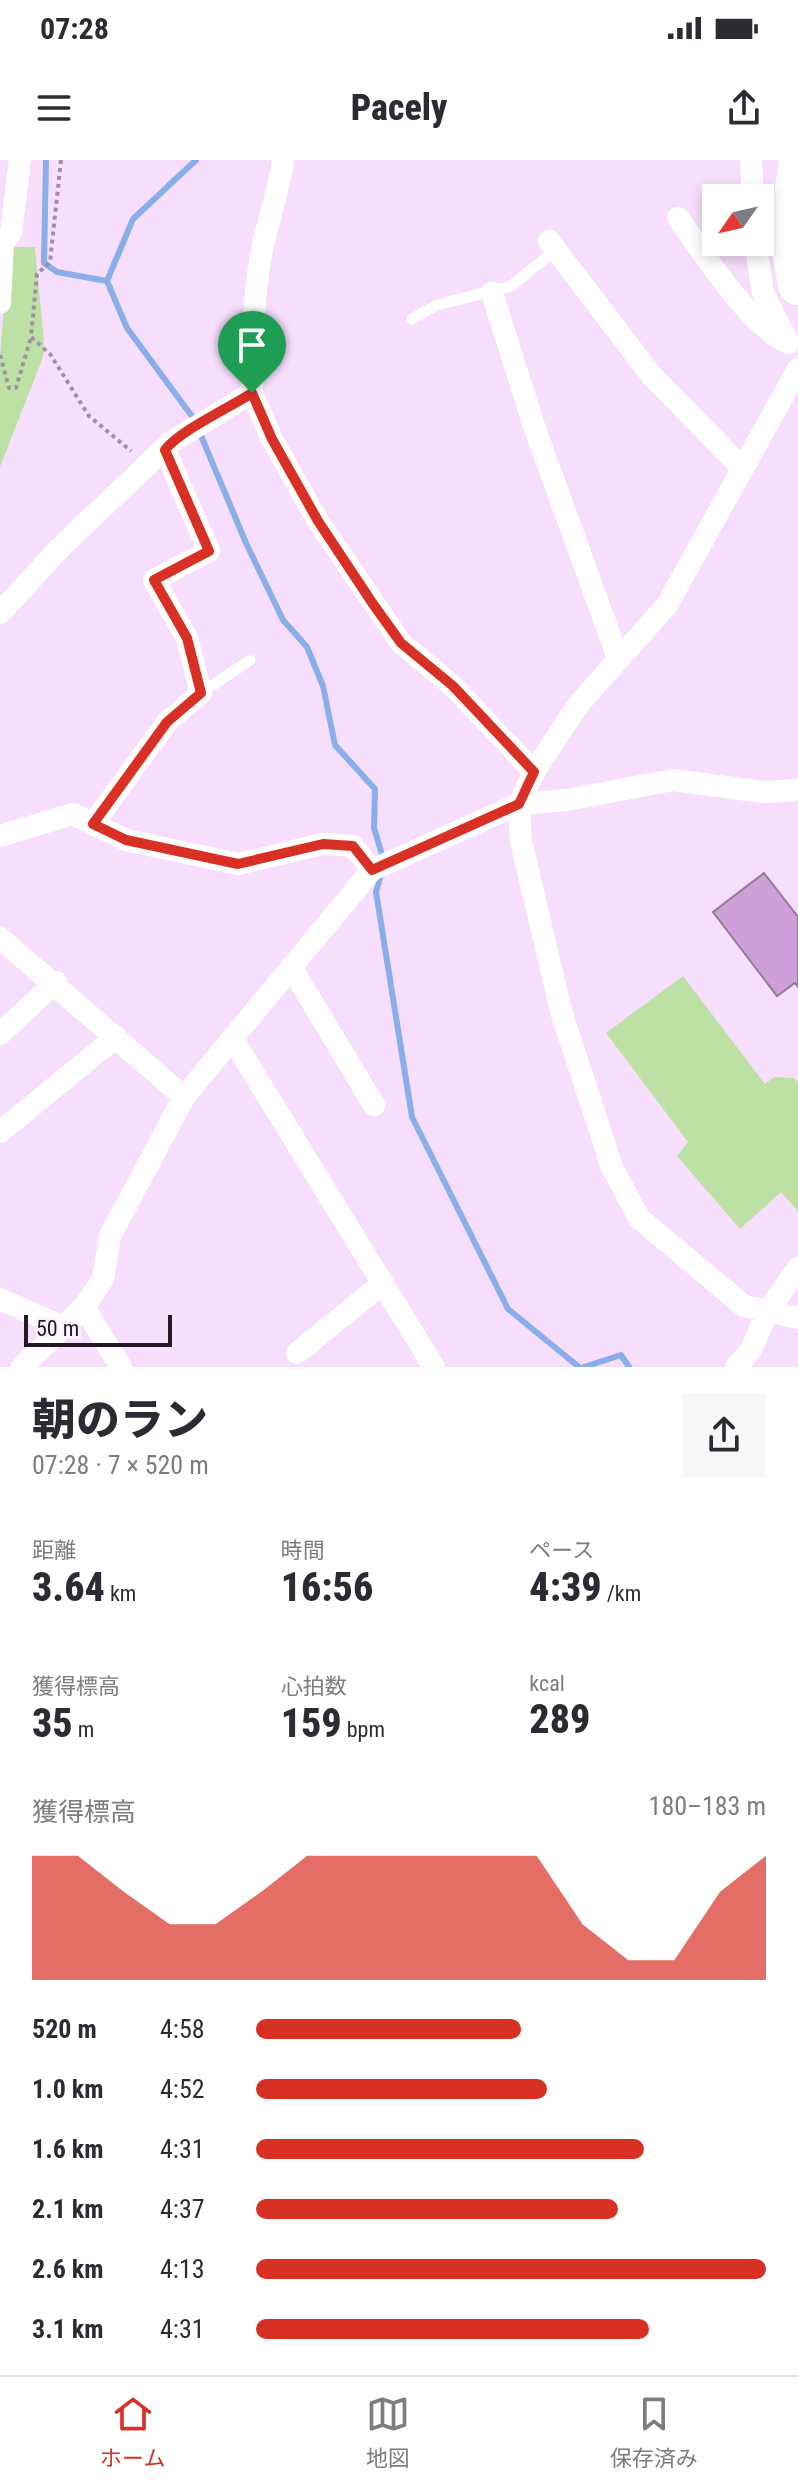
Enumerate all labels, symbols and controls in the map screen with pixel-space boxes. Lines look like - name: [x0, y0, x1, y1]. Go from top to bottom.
- text: 07:28: [40, 11, 109, 46]
- icon: menu: [32, 86, 76, 130]
- icon: share: [722, 86, 766, 130]
- text: Pacely: [351, 87, 447, 129]
- north arrow: [702, 184, 774, 256]
- map controls: [702, 184, 774, 256]
- pin: [218, 311, 286, 393]
- icon: arrive: [230, 323, 274, 367]
- scale bar: [24, 1311, 172, 1347]
- text: 50 m: [36, 1316, 79, 1341]
- button: share: [682, 1393, 766, 1477]
- text: 朝のラン: [32, 1394, 208, 1446]
- text: 07:28 · 7 × 520 m: [32, 1450, 209, 1480]
- text: 距離: [32, 1538, 76, 1563]
- text: 時間: [281, 1538, 325, 1563]
- text: ペース: [529, 1538, 594, 1563]
- text: 3.64: [32, 1564, 105, 1611]
- text: 16:56: [281, 1564, 373, 1611]
- text: 4:39: [529, 1564, 602, 1611]
- text: km: [105, 1581, 136, 1606]
- text: /km: [602, 1581, 641, 1606]
- text: kcal: [529, 1671, 565, 1696]
- text: 獲得標高: [32, 1674, 120, 1699]
- text: 心拍数: [281, 1674, 347, 1699]
- text: 289: [529, 1696, 590, 1743]
- text: 35: [32, 1700, 73, 1747]
- text: 159: [281, 1700, 342, 1747]
- text: m: [73, 1717, 94, 1742]
- text: bpm: [342, 1717, 385, 1742]
- text: 180–183 m: [649, 1791, 766, 1821]
- text: 獲得標高: [32, 1797, 136, 1827]
- text: 520 m: [32, 2014, 97, 2044]
- text: 4:58: [160, 2014, 205, 2044]
- text: 1.0 km: [32, 2074, 104, 2104]
- text: 4:52: [160, 2074, 205, 2104]
- text: 1.6 km: [32, 2134, 104, 2164]
- text: 4:31: [160, 2134, 205, 2164]
- text: 2.1 km: [32, 2194, 104, 2224]
- text: 4:37: [160, 2194, 205, 2224]
- text: 2.6 km: [32, 2254, 104, 2284]
- text: 4:13: [160, 2254, 205, 2284]
- text: 3.1 km: [32, 2314, 104, 2344]
- text: 4:31: [160, 2314, 205, 2344]
- tab: ホーム: [100, 2392, 165, 2472]
- tab: 地図: [366, 2392, 410, 2472]
- tab: 保存済み: [610, 2392, 698, 2472]

